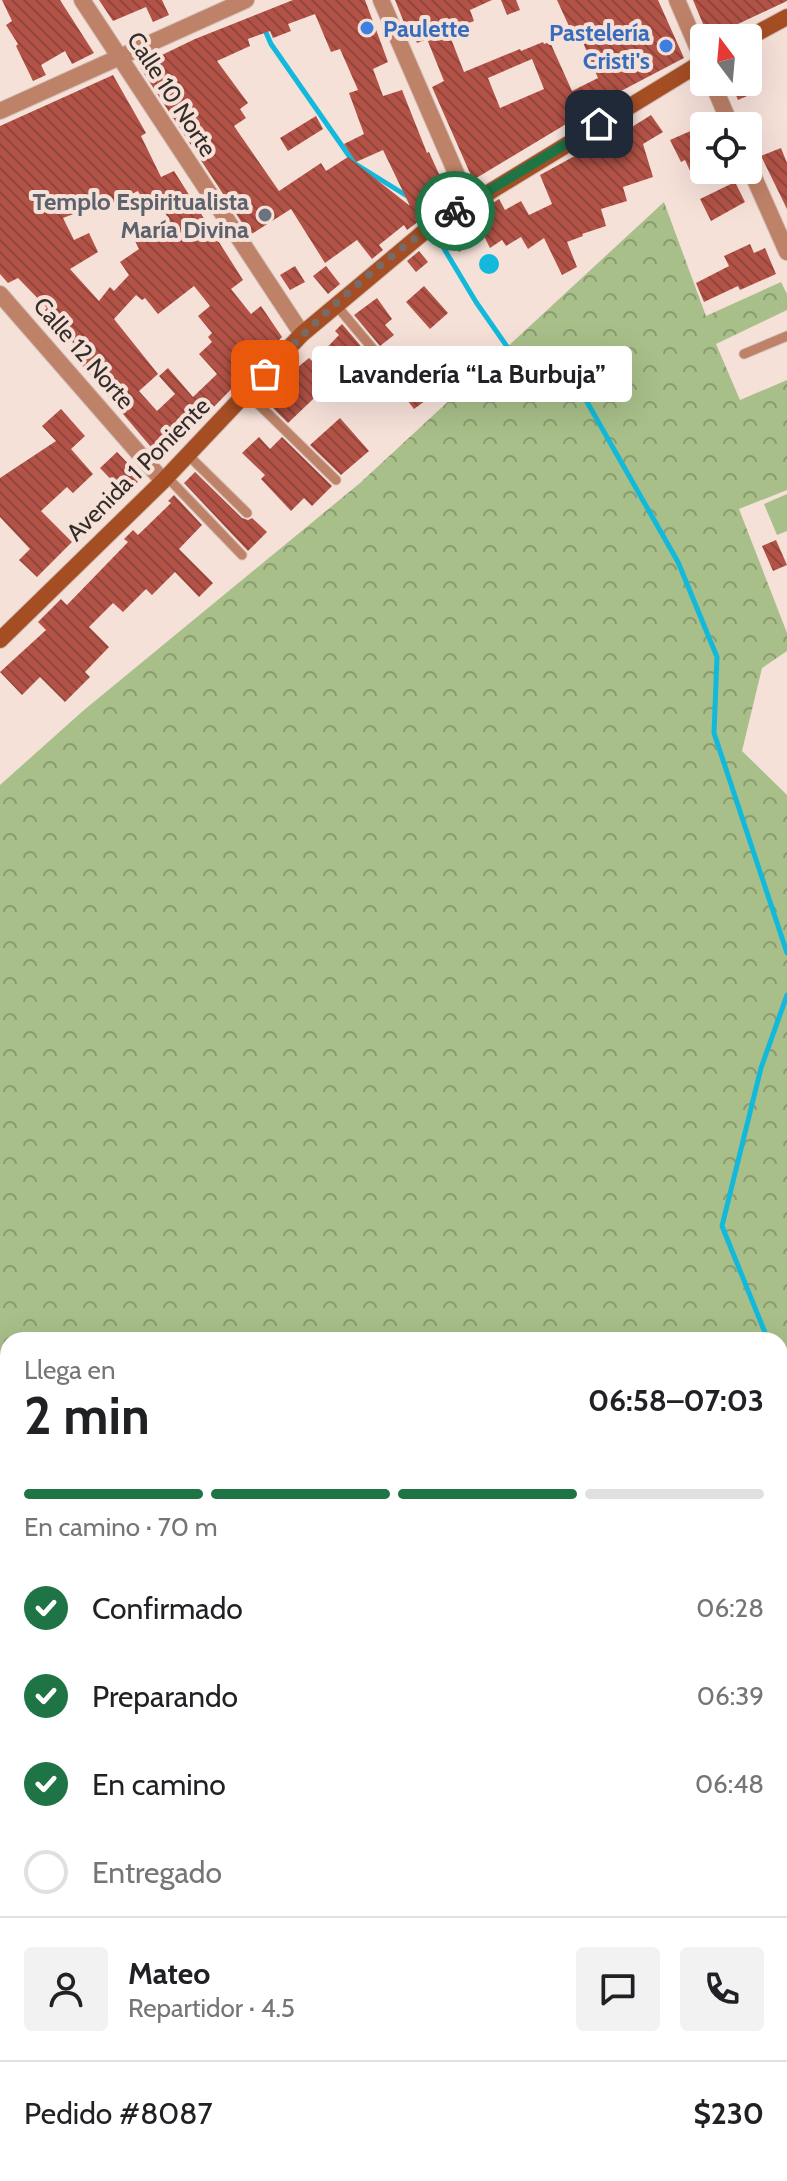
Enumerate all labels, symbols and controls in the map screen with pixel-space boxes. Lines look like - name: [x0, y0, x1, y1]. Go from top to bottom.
- place label: Paulette: [383, 14, 470, 43]
- place label: Pastelería Cristi's: [549, 18, 650, 75]
- marker: Paulette: [358, 19, 376, 37]
- north arrow: [690, 24, 762, 96]
- map controls: [690, 24, 762, 184]
- street label: Calle 10 Norte: [121, 26, 223, 162]
- marker: Pastelería Cristi's: [657, 37, 675, 55]
- pin: [565, 90, 633, 158]
- icon: home: [577, 102, 621, 146]
- button: locate: [690, 112, 762, 184]
- courier: [415, 171, 495, 251]
- place label: Templo Espiritualista María Divina: [32, 187, 249, 244]
- icon: bike: [433, 189, 477, 233]
- marker: Templo Espiritualista María Divina: [256, 206, 274, 224]
- street label: Calle 12 Norte: [28, 291, 140, 415]
- pin: [231, 340, 299, 408]
- callout: Lavandería “La Burbuja”: [313, 346, 633, 402]
- icon: bag: [243, 352, 287, 396]
- text: Lavandería “La Burbuja”: [338, 358, 606, 390]
- street label: Avenida 1 Poniente: [60, 391, 216, 547]
- text: Llega en: [24, 1354, 115, 1386]
- text: 06:58–07:03: [588, 1382, 764, 1419]
- text: 2 min: [24, 1384, 150, 1447]
- text: En camino · 70 m: [24, 1511, 218, 1543]
- icon: check: [24, 1586, 68, 1630]
- text: Confirmado: [92, 1590, 243, 1627]
- text: 06:28: [696, 1592, 764, 1624]
- icon: check: [24, 1674, 68, 1718]
- text: Preparando: [92, 1678, 238, 1715]
- text: 06:39: [697, 1680, 764, 1712]
- icon: check: [24, 1762, 68, 1806]
- text: En camino: [92, 1766, 226, 1803]
- text: 06:48: [695, 1768, 764, 1800]
- text: Entregado: [92, 1854, 222, 1891]
- button: person: [24, 1947, 108, 2031]
- button: chat: [576, 1947, 660, 2031]
- button: phone: [680, 1947, 764, 2031]
- text: Mateo: [128, 1955, 210, 1992]
- text: Repartidor · 4.5: [128, 1992, 295, 2024]
- text: Pedido #8087: [24, 2095, 213, 2132]
- text: $230: [693, 2095, 764, 2132]

